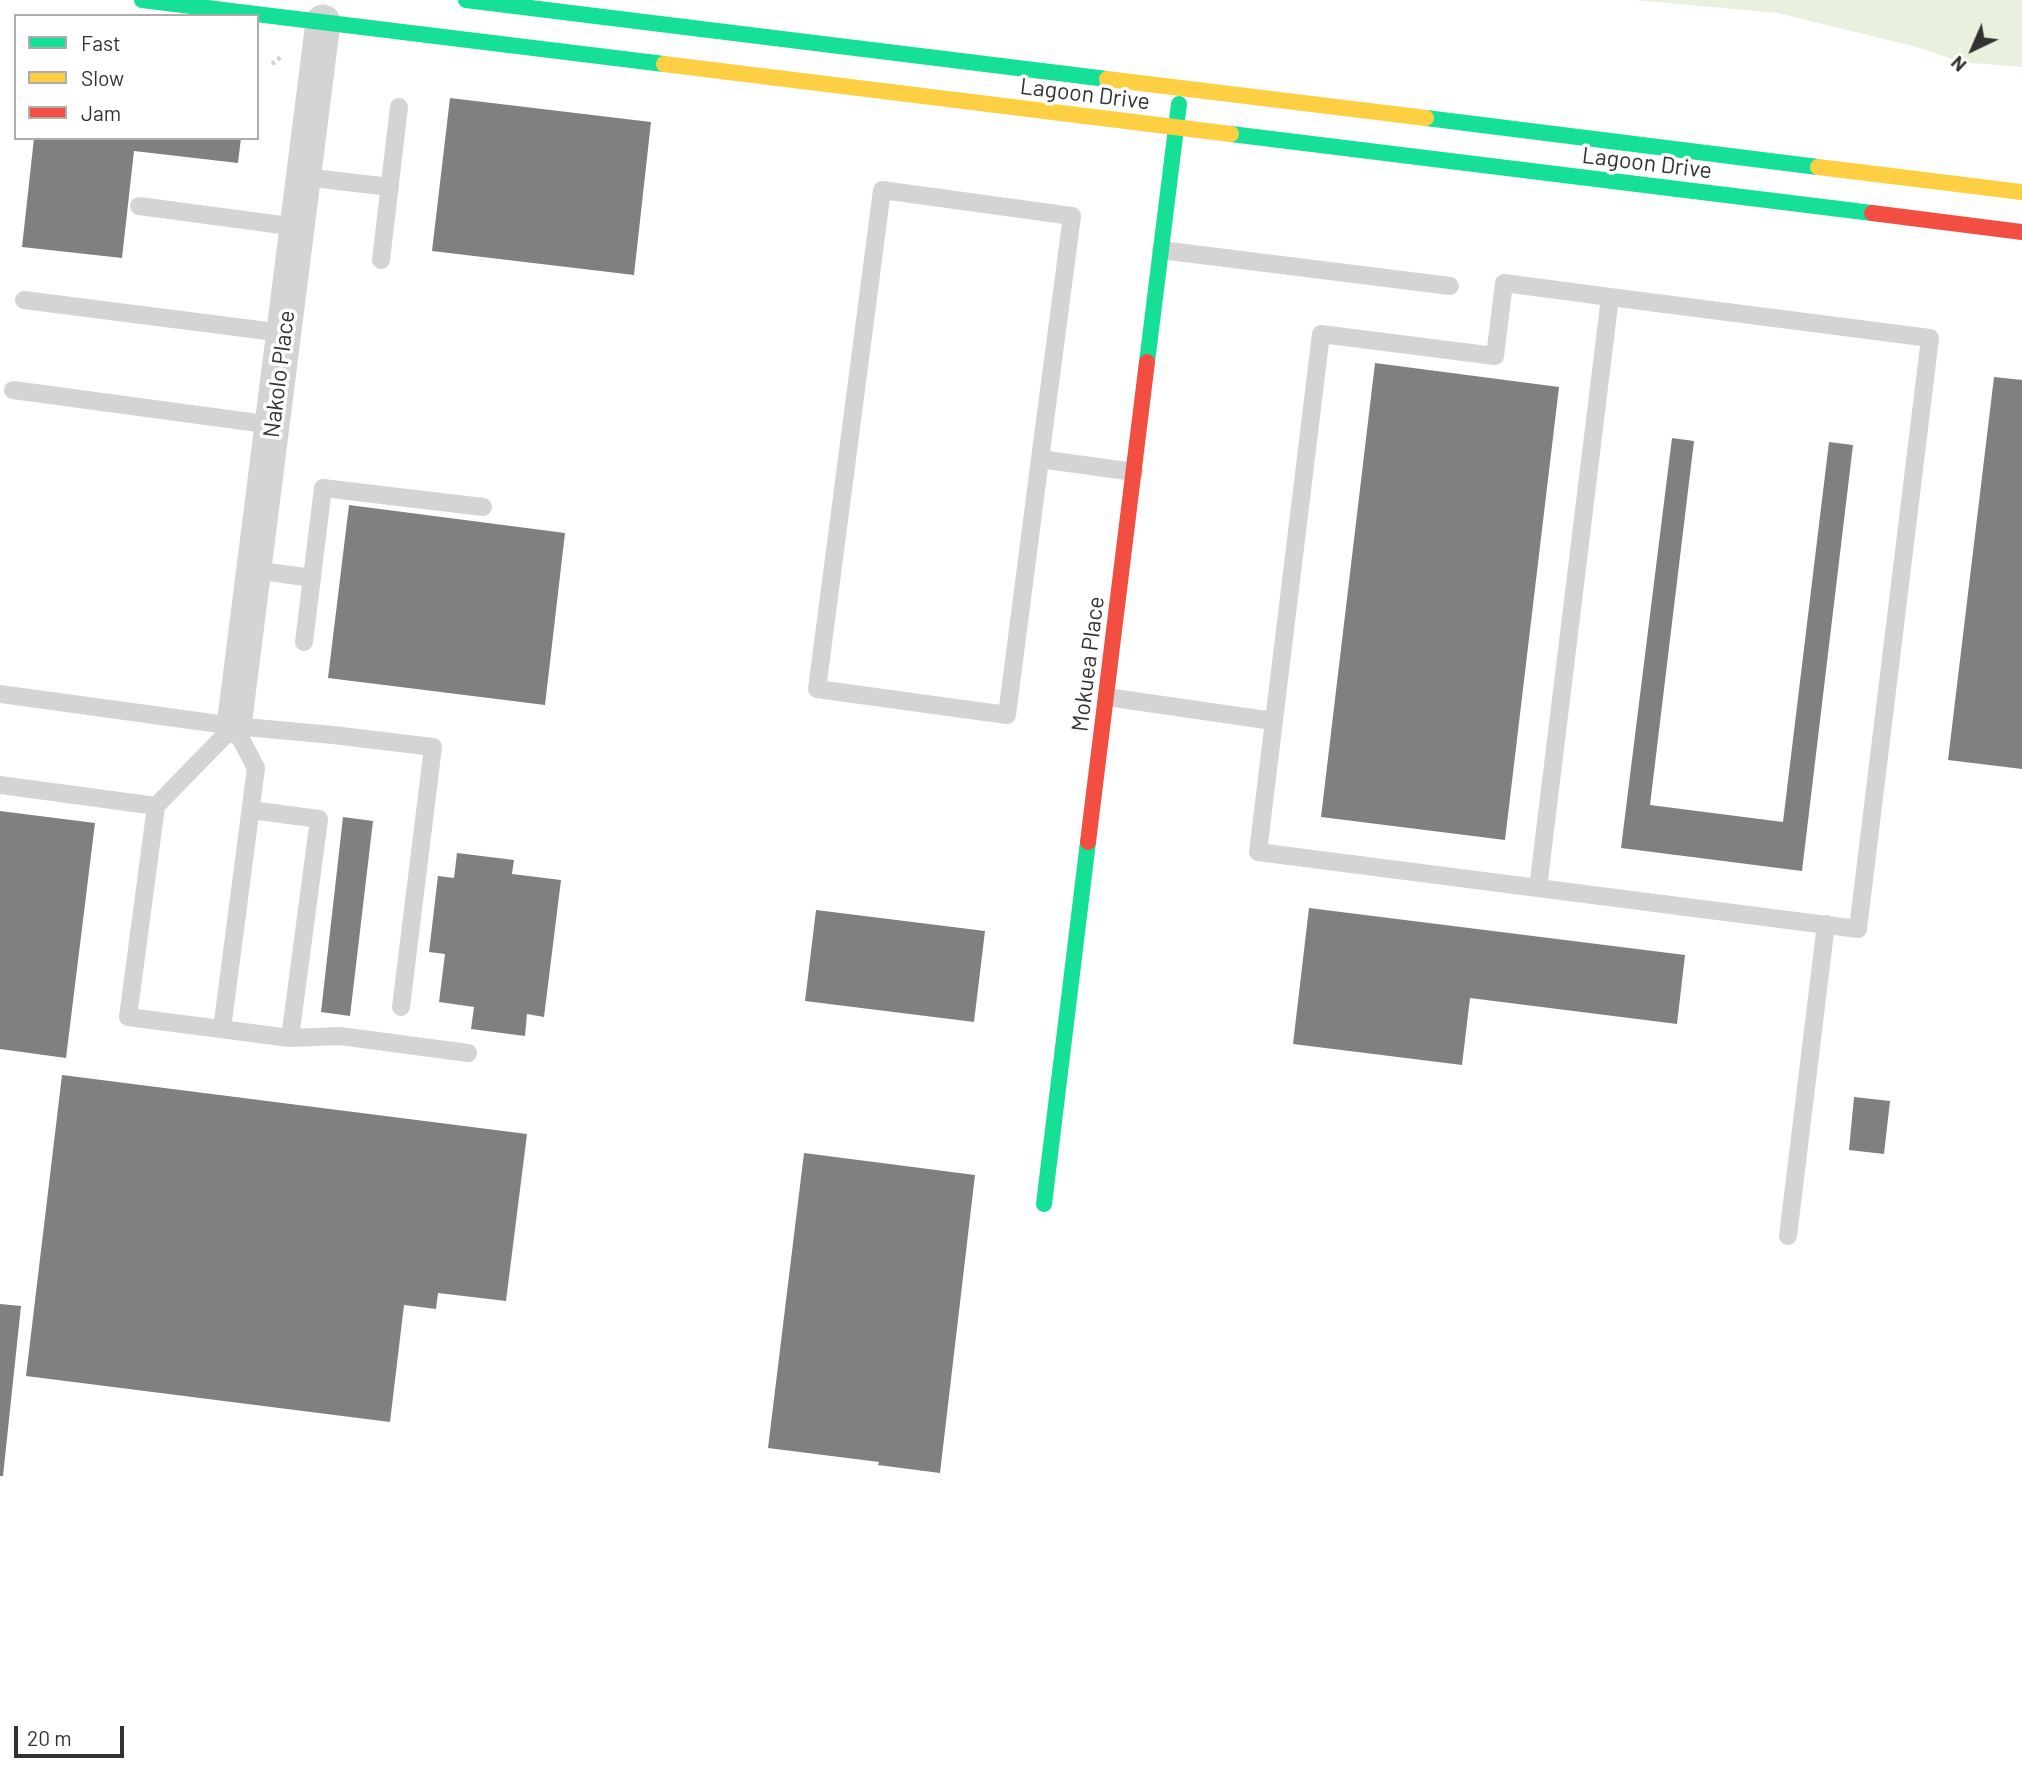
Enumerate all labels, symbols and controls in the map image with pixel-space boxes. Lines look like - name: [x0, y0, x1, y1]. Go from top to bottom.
- legend: [14, 14, 259, 140]
- north arrow: [1938, 14, 2008, 84]
- text: Fast: [81, 30, 121, 55]
- text: N: [1946, 52, 1971, 77]
- text: Slow: [81, 65, 124, 90]
- street label: Lagoon Drive: [1019, 72, 1151, 116]
- text: Jam: [81, 100, 121, 125]
- street label: Lagoon Drive: [1581, 141, 1713, 185]
- street label: Nakolo Place: [257, 309, 301, 439]
- street label: Mokuea Place: [1066, 595, 1110, 733]
- scale bar: [18, 1712, 128, 1756]
- text: 20 m: [27, 1725, 72, 1750]

